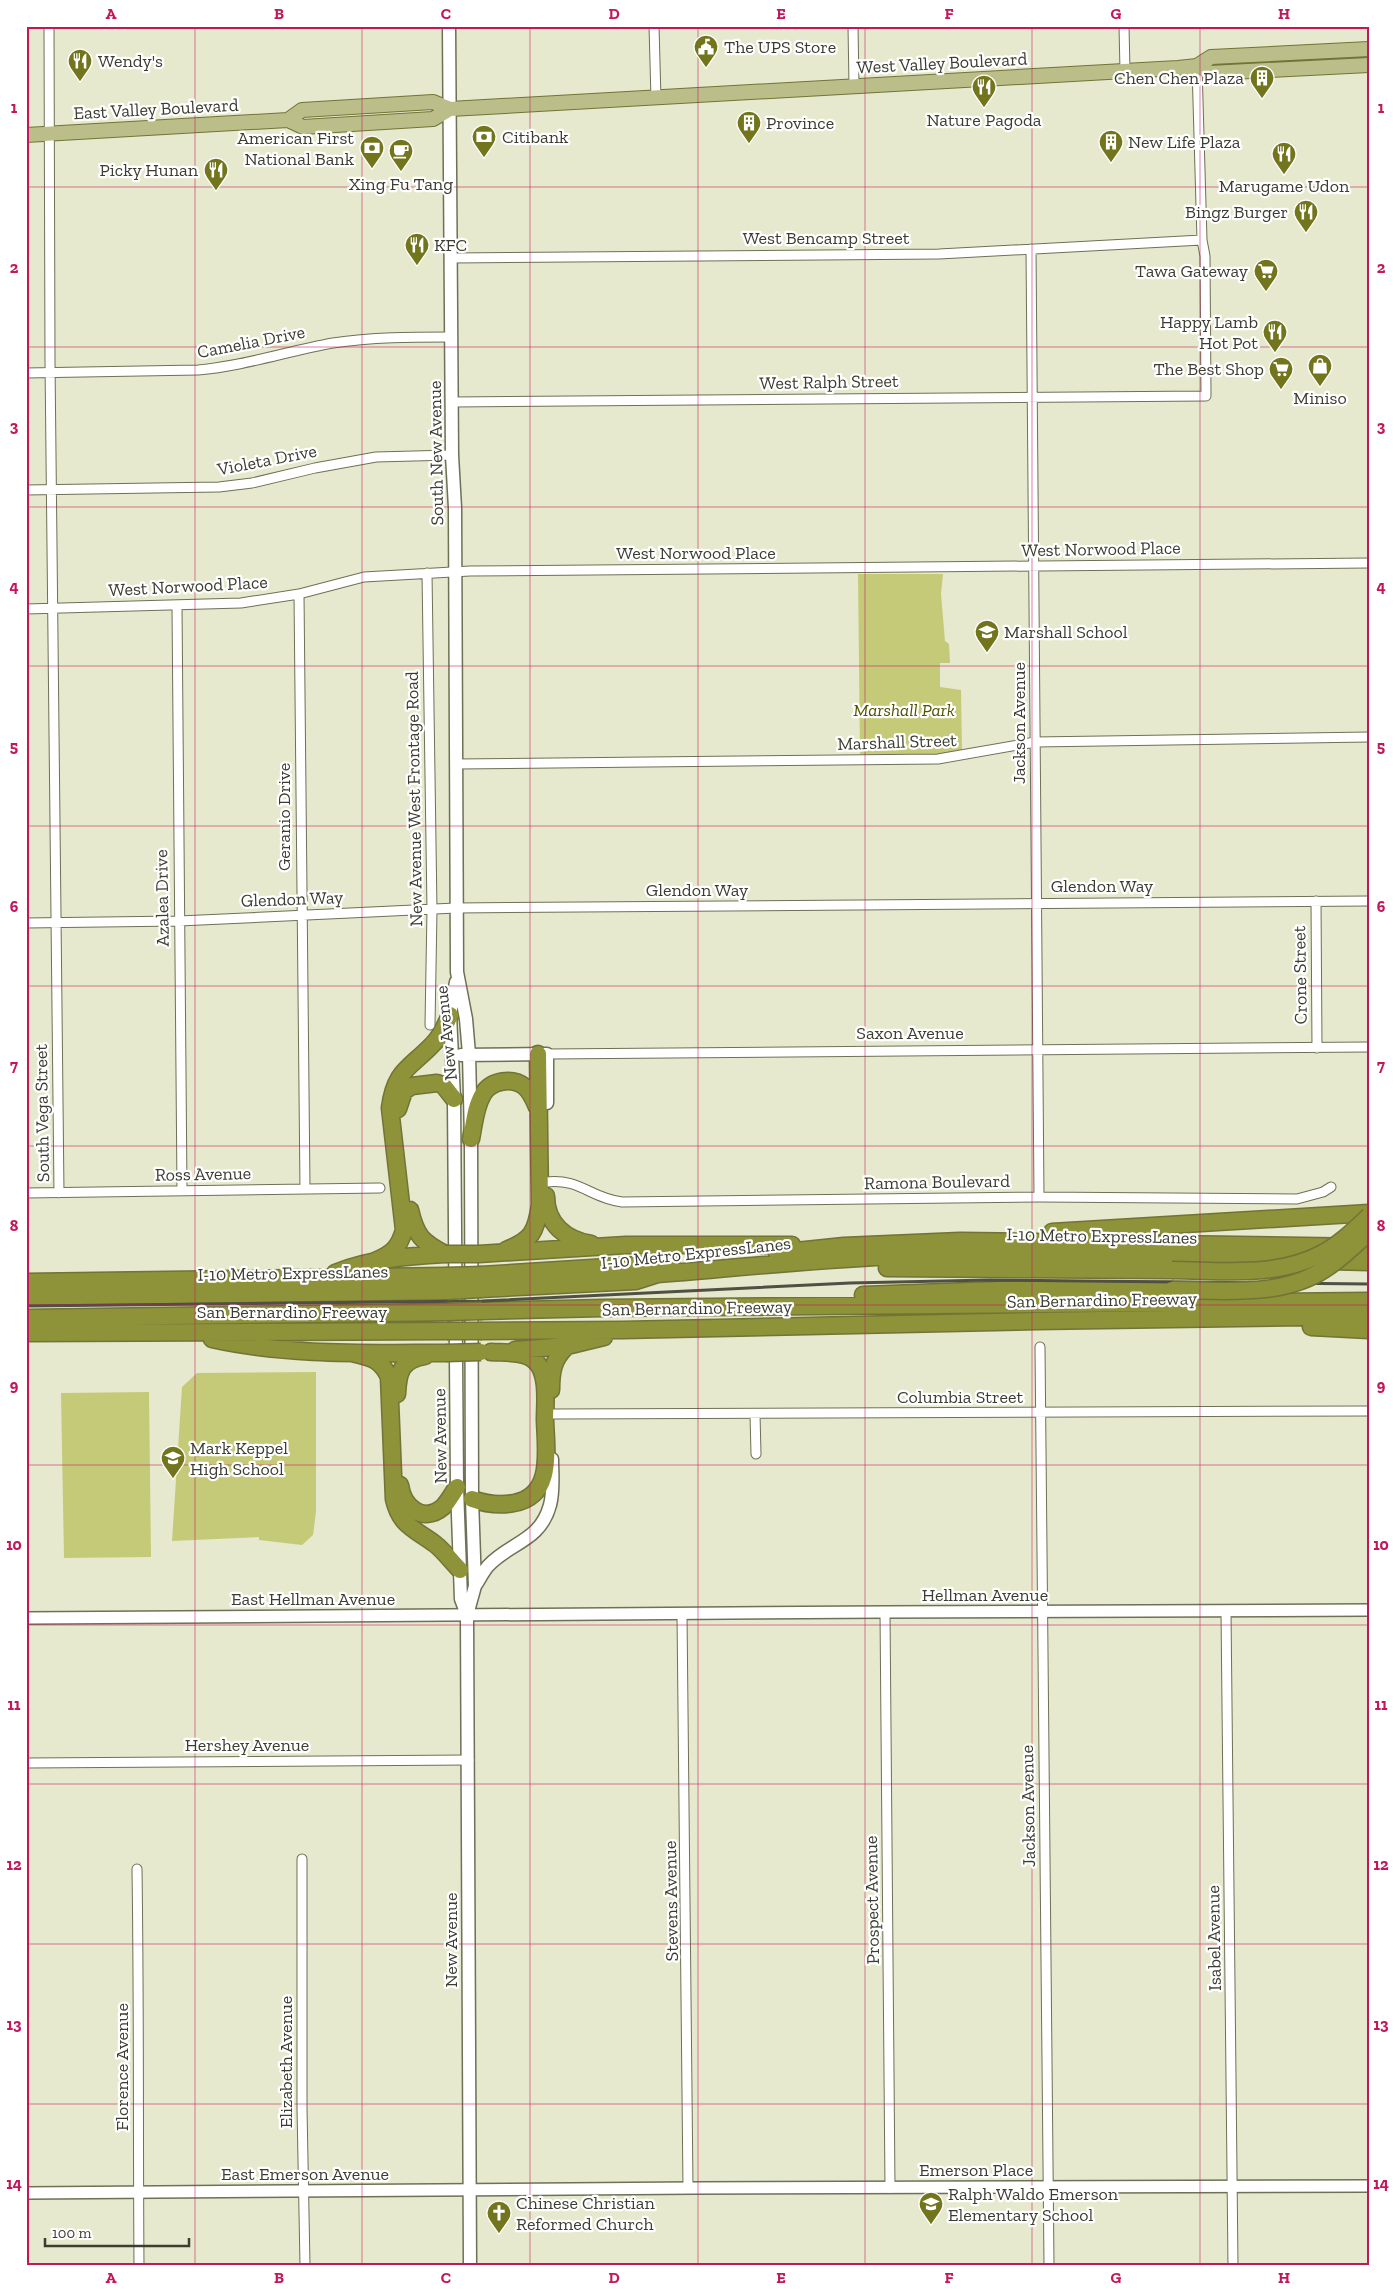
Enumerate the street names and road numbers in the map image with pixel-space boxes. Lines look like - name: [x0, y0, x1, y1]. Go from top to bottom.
- street label: West Valley Boulevard: [856, 48, 1028, 78]
- street label: East Valley Boulevard: [73, 94, 239, 124]
- street label: West Bencamp Street: [743, 227, 910, 249]
- street label: Camelia Drive: [195, 321, 307, 363]
- street label: West Ralph Street: [759, 370, 899, 394]
- street label: South New Avenue: [424, 380, 448, 526]
- street label: Violeta Drive: [215, 440, 319, 481]
- street label: West Norwood Place: [1021, 537, 1181, 561]
- street label: West Norwood Place: [616, 542, 776, 564]
- street label: West Norwood Place: [108, 571, 268, 601]
- street label: Jackson Avenue: [1008, 662, 1030, 784]
- street label: New Avenue West Frontage Road: [401, 671, 427, 927]
- street label: Marshall Street: [837, 729, 958, 755]
- street label: Geranio Drive: [273, 763, 295, 871]
- street label: Azalea Drive: [150, 849, 174, 947]
- street label: Glendon Way: [1051, 875, 1154, 897]
- street label: Glendon Way: [646, 879, 749, 901]
- street label: Glendon Way: [240, 886, 344, 912]
- street label: Crone Street: [1288, 925, 1312, 1025]
- street label: New Avenue: [430, 985, 462, 1081]
- street label: Saxon Avenue: [856, 1022, 964, 1044]
- street label: South Vega Street: [30, 1044, 54, 1182]
- street label: Ross Avenue: [155, 1162, 251, 1186]
- street label: Ramona Boulevard: [864, 1170, 1010, 1194]
- street label: I-10 Metro ExpressLanes: [1007, 1223, 1198, 1249]
- street label: I-10 Metro ExpressLanes: [600, 1232, 792, 1274]
- street label: I-10 Metro ExpressLanes: [198, 1260, 389, 1286]
- street label: San Bernardino Freeway: [1007, 1287, 1198, 1313]
- street label: San Bernardino Freeway: [602, 1295, 793, 1321]
- street label: San Bernardino Freeway: [197, 1301, 388, 1323]
- street label: Columbia Street: [897, 1386, 1023, 1408]
- street label: New Avenue: [428, 1388, 452, 1484]
- street label: Hellman Avenue: [922, 1584, 1048, 1606]
- street label: East Hellman Avenue: [231, 1588, 395, 1610]
- street label: Hershey Avenue: [185, 1734, 309, 1756]
- street label: Jackson Avenue: [1016, 1745, 1040, 1867]
- street label: Prospect Avenue: [860, 1835, 884, 1965]
- street label: Stevens Avenue: [659, 1841, 683, 1961]
- street label: Isabel Avenue: [1202, 1885, 1226, 1991]
- street label: New Avenue: [440, 1892, 462, 1988]
- street label: Elizabeth Avenue: [275, 1996, 297, 2128]
- street label: Florence Avenue: [111, 2003, 133, 2131]
- street label: Emerson Place: [919, 2159, 1033, 2181]
- street label: East Emerson Avenue: [221, 2163, 389, 2185]

